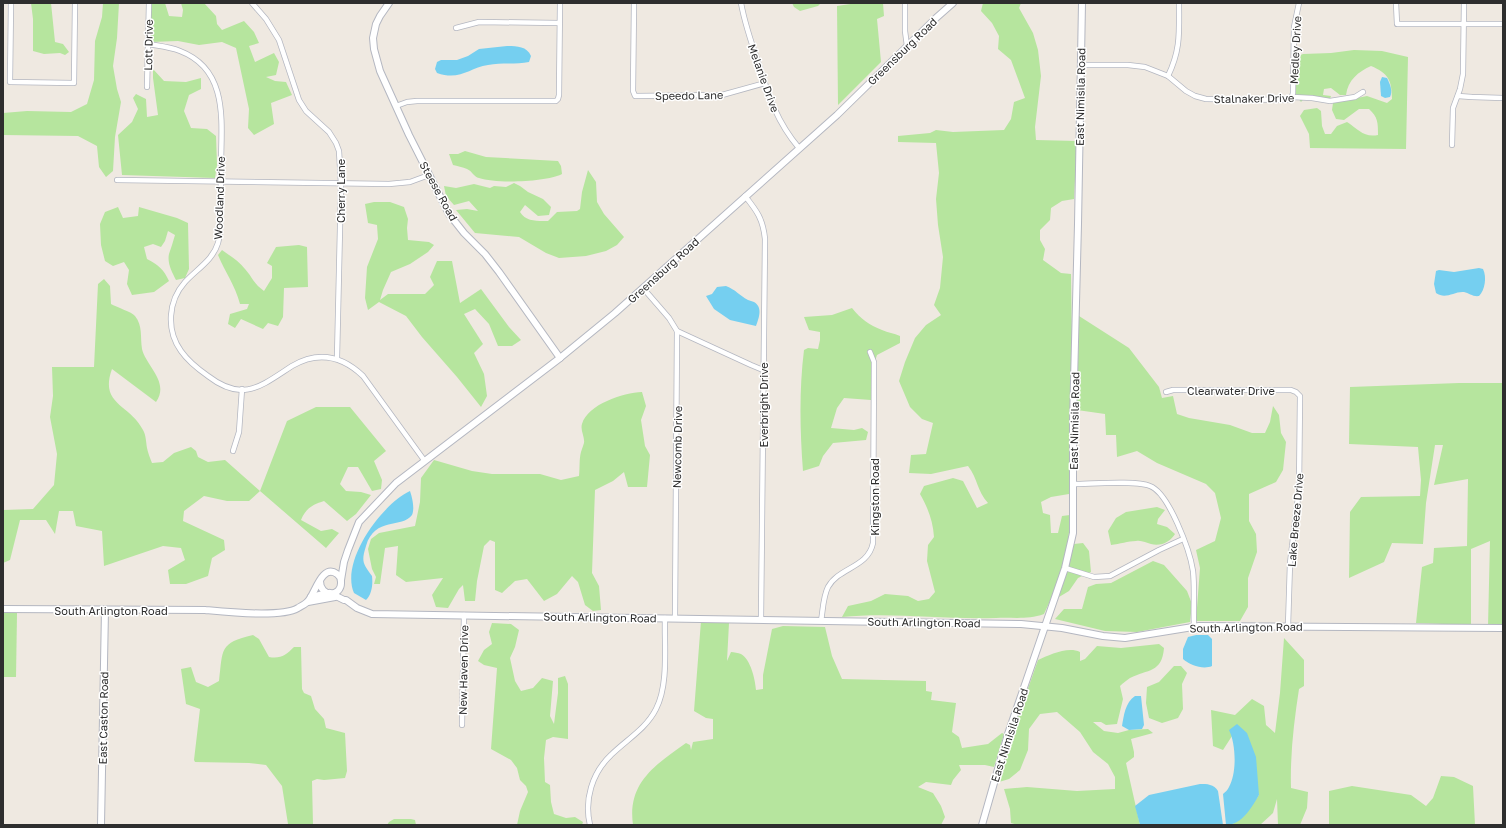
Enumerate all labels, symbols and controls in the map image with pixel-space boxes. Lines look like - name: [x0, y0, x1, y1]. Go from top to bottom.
- street label: Greensburg Road: [865, 15, 939, 87]
- street label: Medley Drive: [1287, 16, 1303, 84]
- street label: Lott Drive: [141, 19, 155, 71]
- street label: Melanie Drive: [746, 42, 782, 114]
- street label: East Nimisila Road: [1073, 48, 1087, 146]
- street label: Speedo Lane: [655, 88, 723, 102]
- street label: Stalnaker Drive: [1214, 91, 1294, 105]
- street label: Woodland Drive: [211, 156, 227, 240]
- street label: Cherry Lane: [334, 159, 347, 223]
- street label: Steese Road: [417, 159, 461, 223]
- street label: Greensburg Road: [625, 235, 701, 305]
- street label: Everbright Drive: [757, 362, 770, 448]
- street label: East Nimisila Road: [1067, 372, 1081, 470]
- street label: Clearwater Drive: [1187, 384, 1275, 397]
- street label: Newcomb Drive: [670, 406, 684, 488]
- street label: Kingston Road: [868, 458, 881, 536]
- street label: Lake Breeze Drive: [1284, 473, 1306, 567]
- street label: South Arlington Road: [54, 604, 168, 617]
- street label: South Arlington Road: [543, 610, 657, 624]
- street label: South Arlington Road: [867, 615, 981, 629]
- street label: South Arlington Road: [1189, 620, 1303, 634]
- street label: New Haven Drive: [456, 625, 470, 715]
- street label: East Caston Road: [96, 671, 110, 765]
- street label: East Nimisila Road: [988, 686, 1030, 784]

